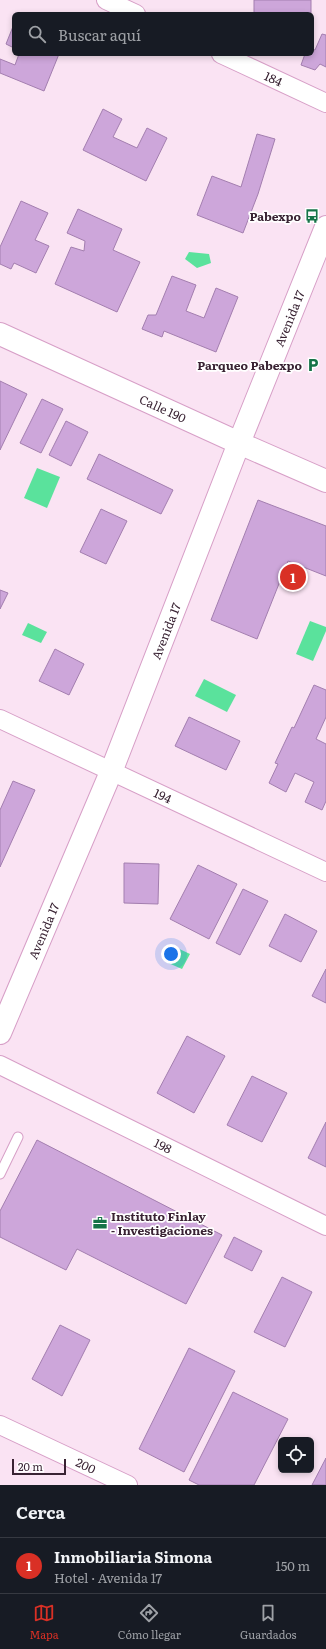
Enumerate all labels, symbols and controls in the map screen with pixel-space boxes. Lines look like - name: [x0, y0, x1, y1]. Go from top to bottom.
- search box: [12, 12, 314, 56]
- icon: search: [26, 23, 48, 45]
- text: Buscar aquí: [58, 23, 141, 46]
- street label: 184: [262, 67, 286, 91]
- place label: Pabexpo: [249, 207, 302, 225]
- bus stop icon: Pabexpo: [304, 208, 320, 224]
- street label: Avenida 17: [270, 287, 309, 349]
- place label: Parqueo Pabexpo: [197, 356, 303, 374]
- parking icon: Parqueo Pabexpo: [305, 357, 321, 373]
- street label: Calle 190: [137, 390, 189, 427]
- pin: 1: [280, 562, 306, 592]
- street label: Avenida 17: [147, 600, 185, 662]
- street label: 194: [151, 784, 175, 808]
- street label: Avenida 17: [24, 900, 63, 962]
- your location: [161, 944, 181, 964]
- street label: 198: [151, 1134, 175, 1158]
- place label: Instituto Finlay - Investigaciones: [111, 1207, 213, 1239]
- office icon: Instituto Finlay - Investigaciones: [92, 1215, 108, 1231]
- map controls: [278, 1437, 314, 1473]
- button: locate: [278, 1437, 314, 1473]
- street label: 200: [73, 1453, 99, 1478]
- scale bar: [12, 1457, 66, 1476]
- text: 20 m: [18, 1458, 43, 1474]
- text: Cerca: [16, 1499, 65, 1524]
- text: Inmobiliaria Simona: [54, 1545, 212, 1568]
- text: 1: [26, 1556, 32, 1575]
- text: 150 m: [275, 1556, 310, 1575]
- text: Hotel · Avenida 17: [54, 1568, 162, 1587]
- tab: Mapa: [29, 1602, 59, 1642]
- tab: Cómo llegar: [118, 1602, 181, 1642]
- tab: Guardados: [240, 1602, 297, 1642]

